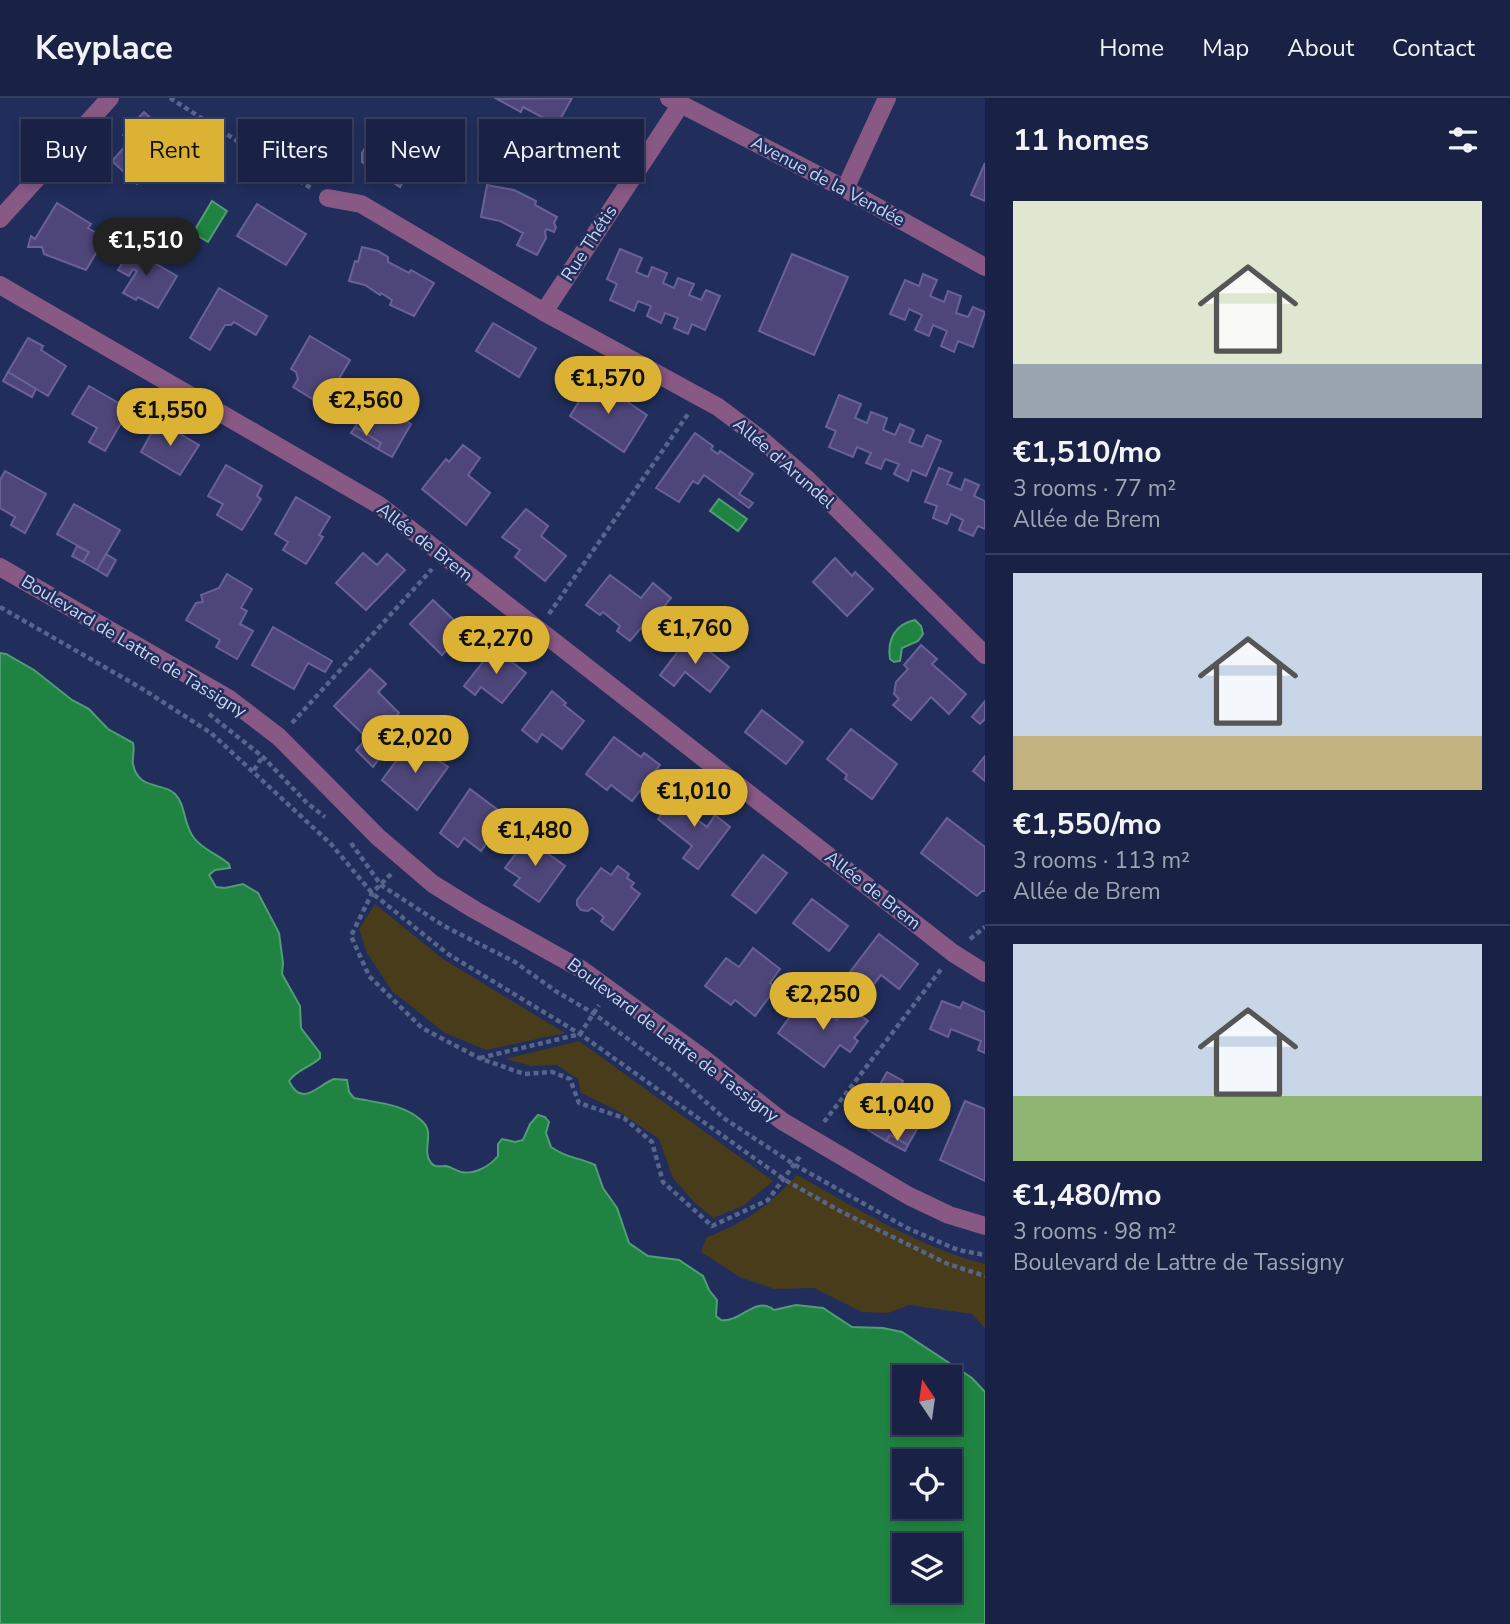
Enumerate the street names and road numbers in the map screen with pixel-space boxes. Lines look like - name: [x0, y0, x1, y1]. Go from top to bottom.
- street label: Avenue de la Vendée: [747, 130, 909, 232]
- street label: Rue Thétis: [555, 200, 623, 286]
- street label: Allée d'Arundel: [728, 412, 840, 514]
- street label: Allée de Brem: [372, 497, 478, 587]
- street label: Boulevard de Lattre de Tassigny: [17, 569, 252, 723]
- street label: Allée de Brem: [820, 845, 926, 935]
- street label: Boulevard de Lattre de Tassigny: [562, 952, 784, 1128]

